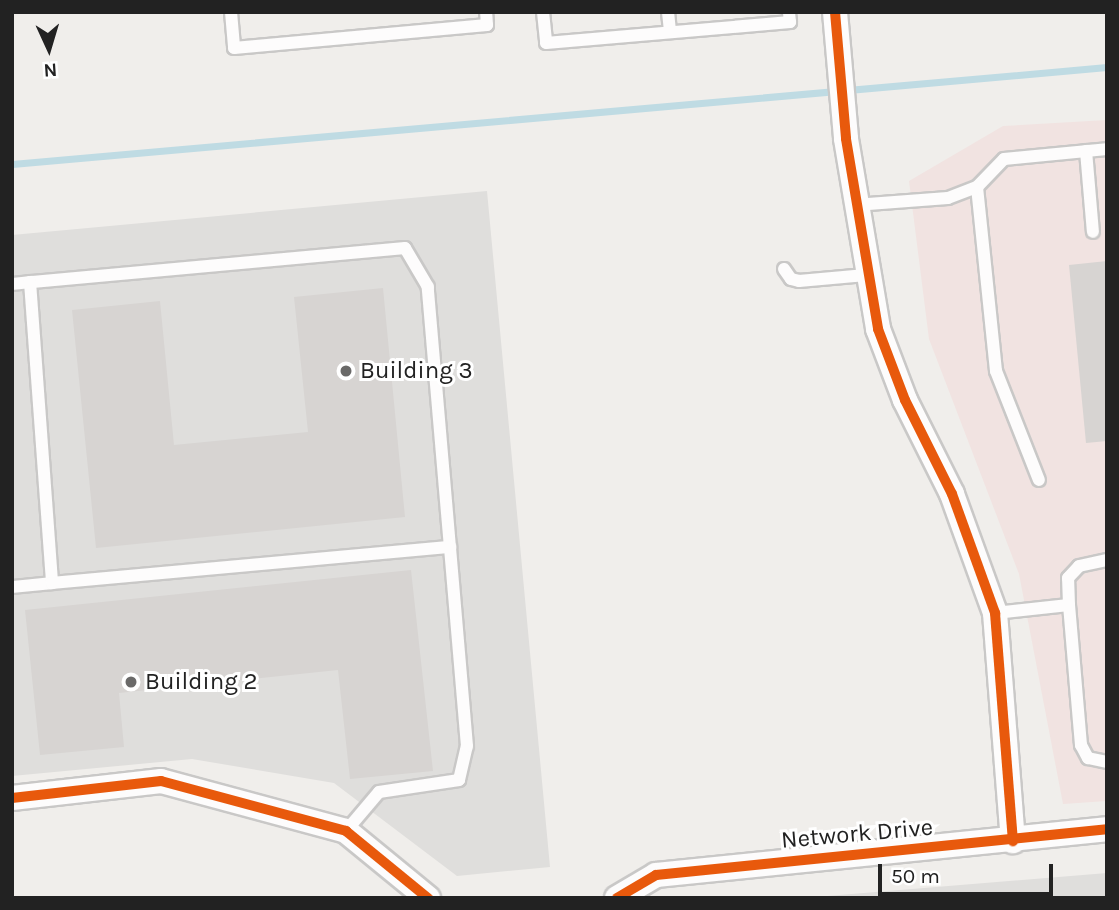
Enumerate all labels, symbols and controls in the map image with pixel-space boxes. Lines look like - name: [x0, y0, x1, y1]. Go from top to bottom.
- north arrow: [14, 14, 84, 84]
- text: N: [43, 59, 58, 81]
- place label: Building 3: [360, 357, 473, 385]
- marker: Building 3: [338, 363, 354, 379]
- place label: Building 2: [145, 668, 257, 696]
- marker: Building 2: [123, 674, 139, 690]
- street label: Network Drive: [780, 813, 934, 855]
- scale bar: [881, 850, 1056, 894]
- text: 50 m: [891, 864, 940, 888]

